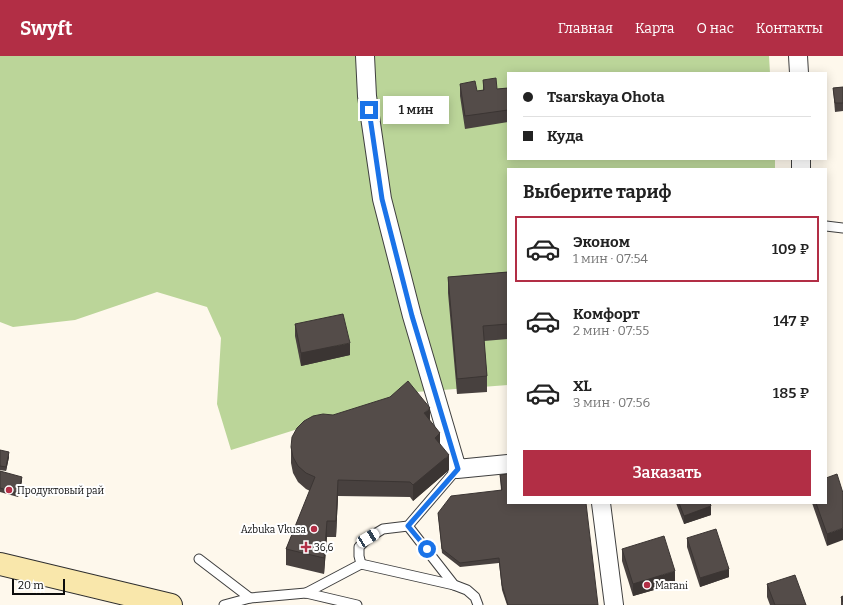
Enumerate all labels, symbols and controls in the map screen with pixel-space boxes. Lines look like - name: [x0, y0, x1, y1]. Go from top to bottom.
- text: Swyft: [20, 17, 72, 40]
- text: Главная: [558, 20, 613, 37]
- text: Карта: [635, 20, 674, 37]
- text: О нас: [696, 20, 734, 37]
- text: Контакты: [756, 20, 823, 37]
- text: Tsarskaya Ohota: [547, 88, 665, 106]
- callout: 1 мин: [383, 96, 449, 124]
- route end: [360, 101, 378, 119]
- text: 1 мин: [398, 102, 434, 117]
- text: Куда: [547, 127, 584, 145]
- text: Выберите тариф: [523, 181, 671, 203]
- icon: car: [525, 231, 561, 267]
- text: Эконом: [573, 233, 630, 251]
- text: 109 ₽: [772, 240, 809, 258]
- text: 1 мин · 07:54: [573, 251, 648, 266]
- icon: car: [525, 303, 561, 339]
- text: Комфорт: [573, 305, 640, 323]
- text: 147 ₽: [773, 312, 809, 330]
- text: 2 мин · 07:55: [573, 323, 649, 338]
- icon: car: [525, 375, 561, 411]
- text: XL: [573, 377, 592, 395]
- text: 185 ₽: [773, 384, 809, 402]
- text: 3 мин · 07:56: [573, 395, 650, 410]
- button: Заказать: [523, 450, 811, 496]
- marker: Продуктовый рай: [4, 485, 14, 495]
- place label: Продуктовый рай: [17, 485, 105, 497]
- place label: Azbuka Vkusa: [241, 524, 307, 536]
- marker: Azbuka Vkusa: [309, 524, 319, 534]
- car: [355, 527, 381, 549]
- route start: [418, 540, 436, 558]
- marker: 36,6: [301, 542, 311, 552]
- place label: 36,6: [314, 542, 334, 554]
- scale bar: [12, 577, 65, 596]
- text: 20 m: [18, 579, 44, 592]
- marker: Marani: [642, 580, 652, 590]
- place label: Marani: [655, 580, 688, 592]

